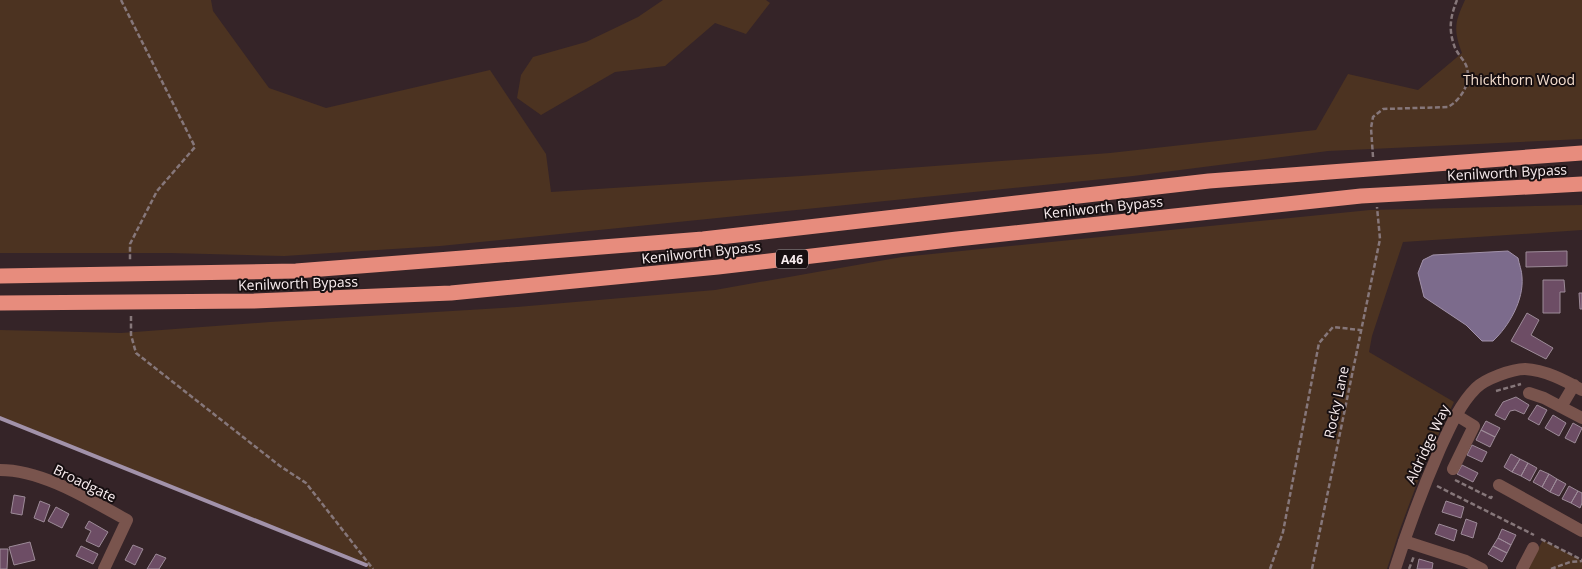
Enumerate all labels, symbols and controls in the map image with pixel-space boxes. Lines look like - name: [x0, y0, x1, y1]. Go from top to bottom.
- park label: Thickthorn Wood: [1463, 70, 1575, 89]
- street label: Kenilworth Bypass: [1447, 159, 1568, 185]
- street label: Kenilworth Bypass: [1042, 191, 1164, 223]
- street label: Kenilworth Bypass: [640, 236, 762, 268]
- road number: A46: [776, 250, 808, 268]
- street label: Kenilworth Bypass: [238, 271, 359, 295]
- street label: Rocky Lane: [1319, 364, 1353, 440]
- street label: Aldridge Way: [1400, 400, 1454, 487]
- street label: Broadgate: [50, 460, 120, 506]

